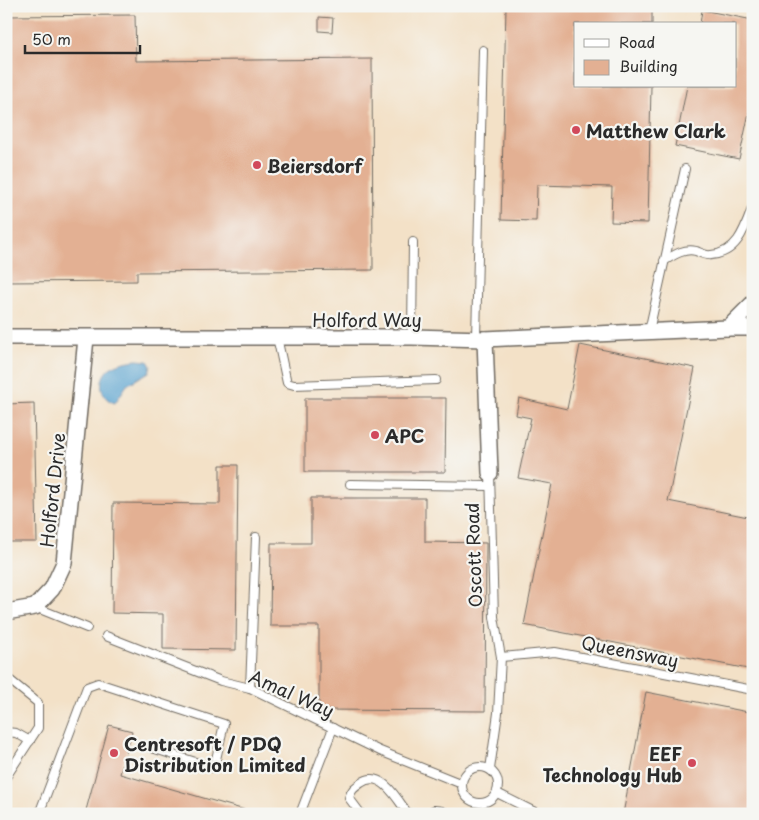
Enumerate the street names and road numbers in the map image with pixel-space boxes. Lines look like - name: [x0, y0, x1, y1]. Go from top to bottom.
- street label: Holford Way: [312, 306, 422, 333]
- street label: Holford Drive: [33, 431, 71, 549]
- street label: Oscott Road: [458, 502, 488, 608]
- street label: Queensway: [579, 628, 681, 674]
- street label: Amal Way: [245, 662, 339, 724]

